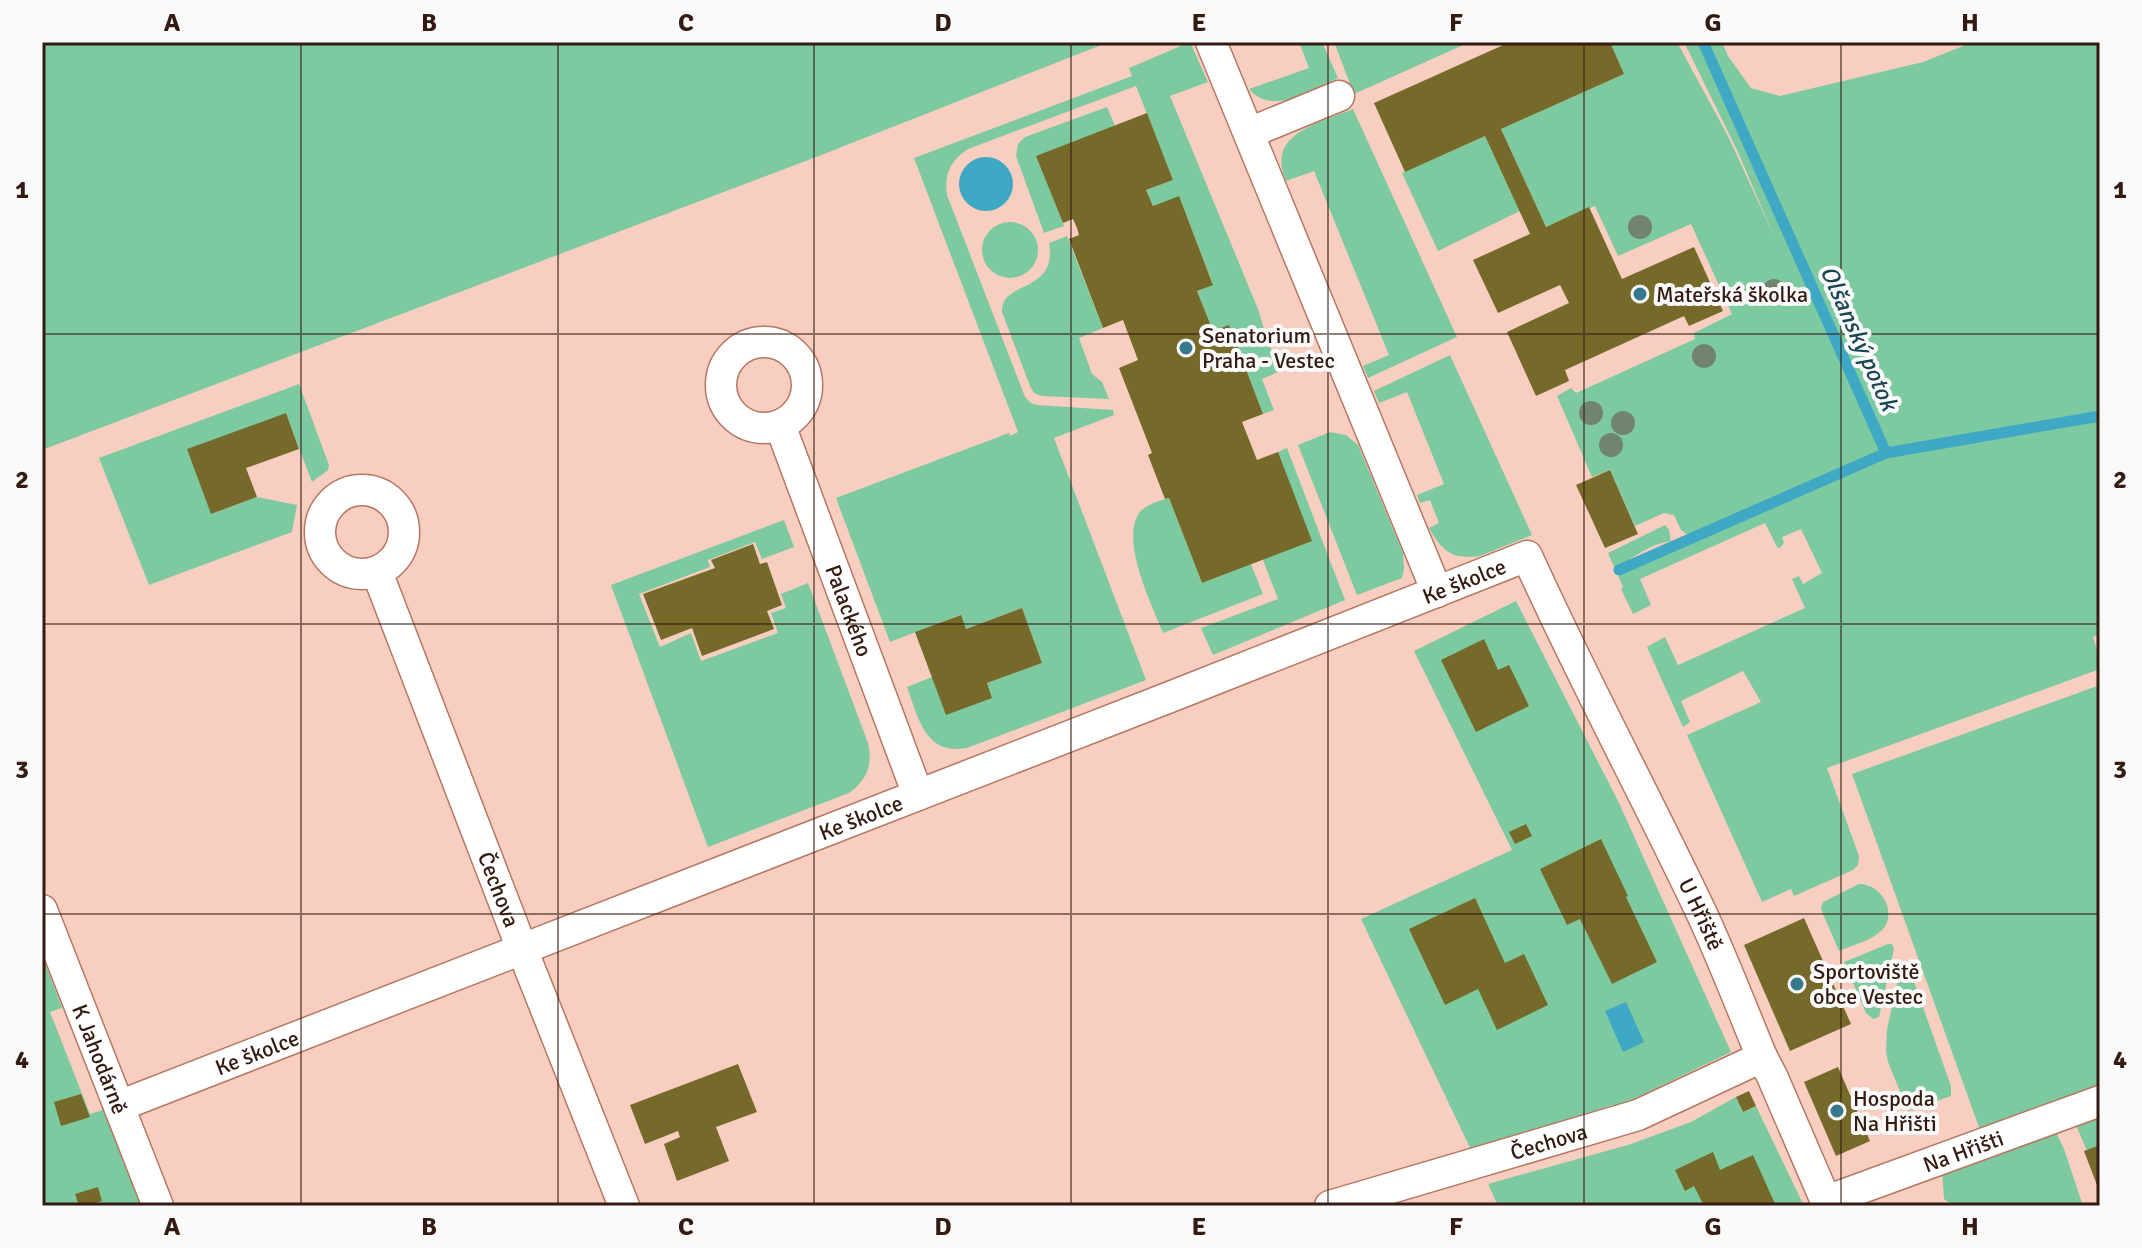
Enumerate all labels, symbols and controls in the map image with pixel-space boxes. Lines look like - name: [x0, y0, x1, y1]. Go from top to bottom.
- text: A: [164, 7, 181, 39]
- text: B: [421, 7, 437, 39]
- text: C: [678, 7, 694, 39]
- text: D: [934, 7, 952, 39]
- text: E: [1192, 7, 1206, 39]
- text: F: [1449, 7, 1463, 39]
- text: G: [1704, 7, 1722, 39]
- text: H: [1961, 7, 1979, 39]
- text: 1: [15, 174, 29, 206]
- text: 1: [2113, 174, 2127, 206]
- water label: Olšanský potok: [1814, 261, 1905, 417]
- place label: Mateřská školka: [1656, 281, 1808, 308]
- marker: Mateřská školka: [1631, 285, 1649, 303]
- place label: Senatorium Praha - Vestec: [1202, 322, 1335, 374]
- marker: Senatorium Praha - Vestec: [1177, 339, 1195, 357]
- text: 2: [15, 464, 29, 496]
- text: 2: [2113, 464, 2127, 496]
- street label: Ke školce: [1418, 552, 1510, 610]
- street label: Palackého: [820, 561, 879, 660]
- text: 3: [15, 754, 29, 786]
- text: 3: [2113, 754, 2127, 786]
- street label: Ke školce: [815, 789, 907, 846]
- street label: Čechova: [472, 848, 526, 931]
- street label: U Hřiště: [1673, 873, 1730, 954]
- place label: Sportoviště obce Vestec: [1813, 958, 1923, 1010]
- marker: Sportoviště obce Vestec: [1788, 975, 1806, 993]
- street label: K Jahodárně: [67, 1000, 134, 1118]
- street label: Ke školce: [211, 1024, 303, 1081]
- text: 4: [15, 1044, 29, 1076]
- text: 4: [2113, 1044, 2127, 1076]
- place label: Hospoda Na Hřišti: [1853, 1085, 1937, 1137]
- marker: Hospoda Na Hřišti: [1828, 1102, 1846, 1120]
- street label: Čechova: [1507, 1117, 1590, 1166]
- street label: Na Hřišti: [1919, 1124, 2007, 1178]
- text: A: [164, 1211, 181, 1243]
- text: B: [421, 1211, 437, 1243]
- text: C: [678, 1211, 694, 1243]
- text: D: [934, 1211, 952, 1243]
- text: E: [1192, 1211, 1206, 1243]
- text: F: [1449, 1211, 1463, 1243]
- text: G: [1704, 1211, 1722, 1243]
- text: H: [1961, 1211, 1979, 1243]

